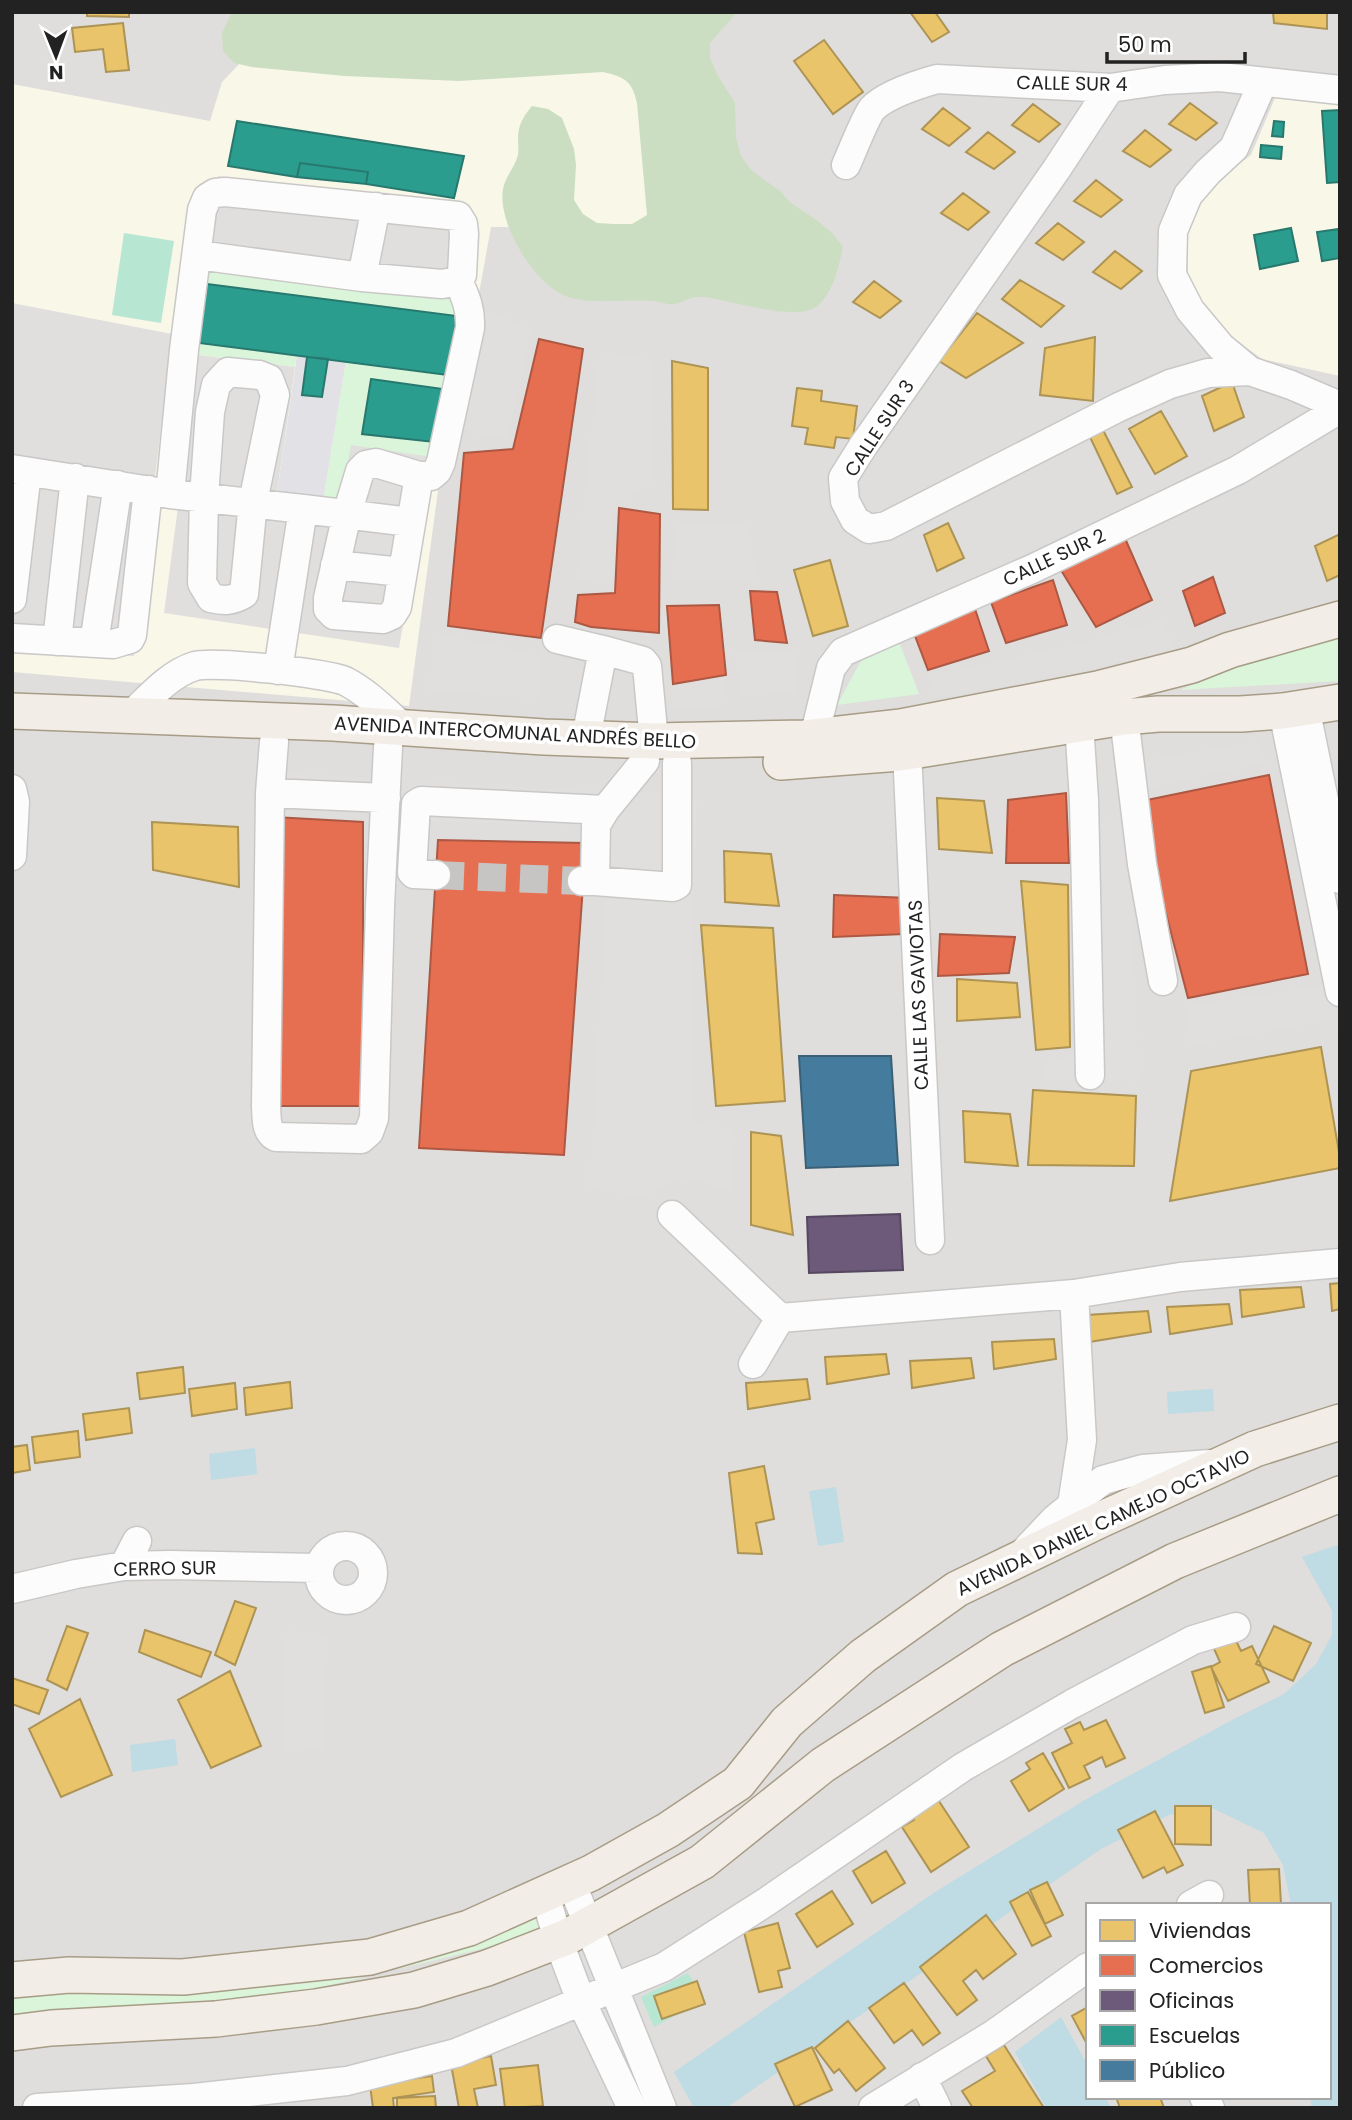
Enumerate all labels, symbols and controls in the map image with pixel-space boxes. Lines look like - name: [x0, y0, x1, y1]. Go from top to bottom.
- north arrow: [21, 21, 91, 91]
- scale bar: [1107, 21, 1245, 65]
- text: 50 m: [1118, 30, 1172, 59]
- text: N: [49, 59, 64, 86]
- street label: CALLE SUR 4: [1016, 69, 1128, 98]
- street label: CALLE SUR 3: [838, 375, 921, 482]
- street label: CALLE SUR 2: [999, 522, 1110, 593]
- street label: AVENIDA INTERCOMUNAL ANDRÉS BELLO: [333, 710, 697, 755]
- street label: CALLE LAS GAVIOTAS: [902, 899, 935, 1091]
- street label: AVENIDA DANIEL CAMEJO OCTAVIO: [952, 1442, 1254, 1602]
- street label: CERRO SUR: [113, 1554, 217, 1583]
- legend: [1086, 1903, 1331, 2099]
- text: Viviendas: [1149, 1916, 1251, 1945]
- text: Comercios: [1149, 1951, 1263, 1980]
- text: Oficinas: [1149, 1986, 1234, 2015]
- text: Escuelas: [1149, 2021, 1240, 2050]
- text: Público: [1149, 2056, 1225, 2085]

